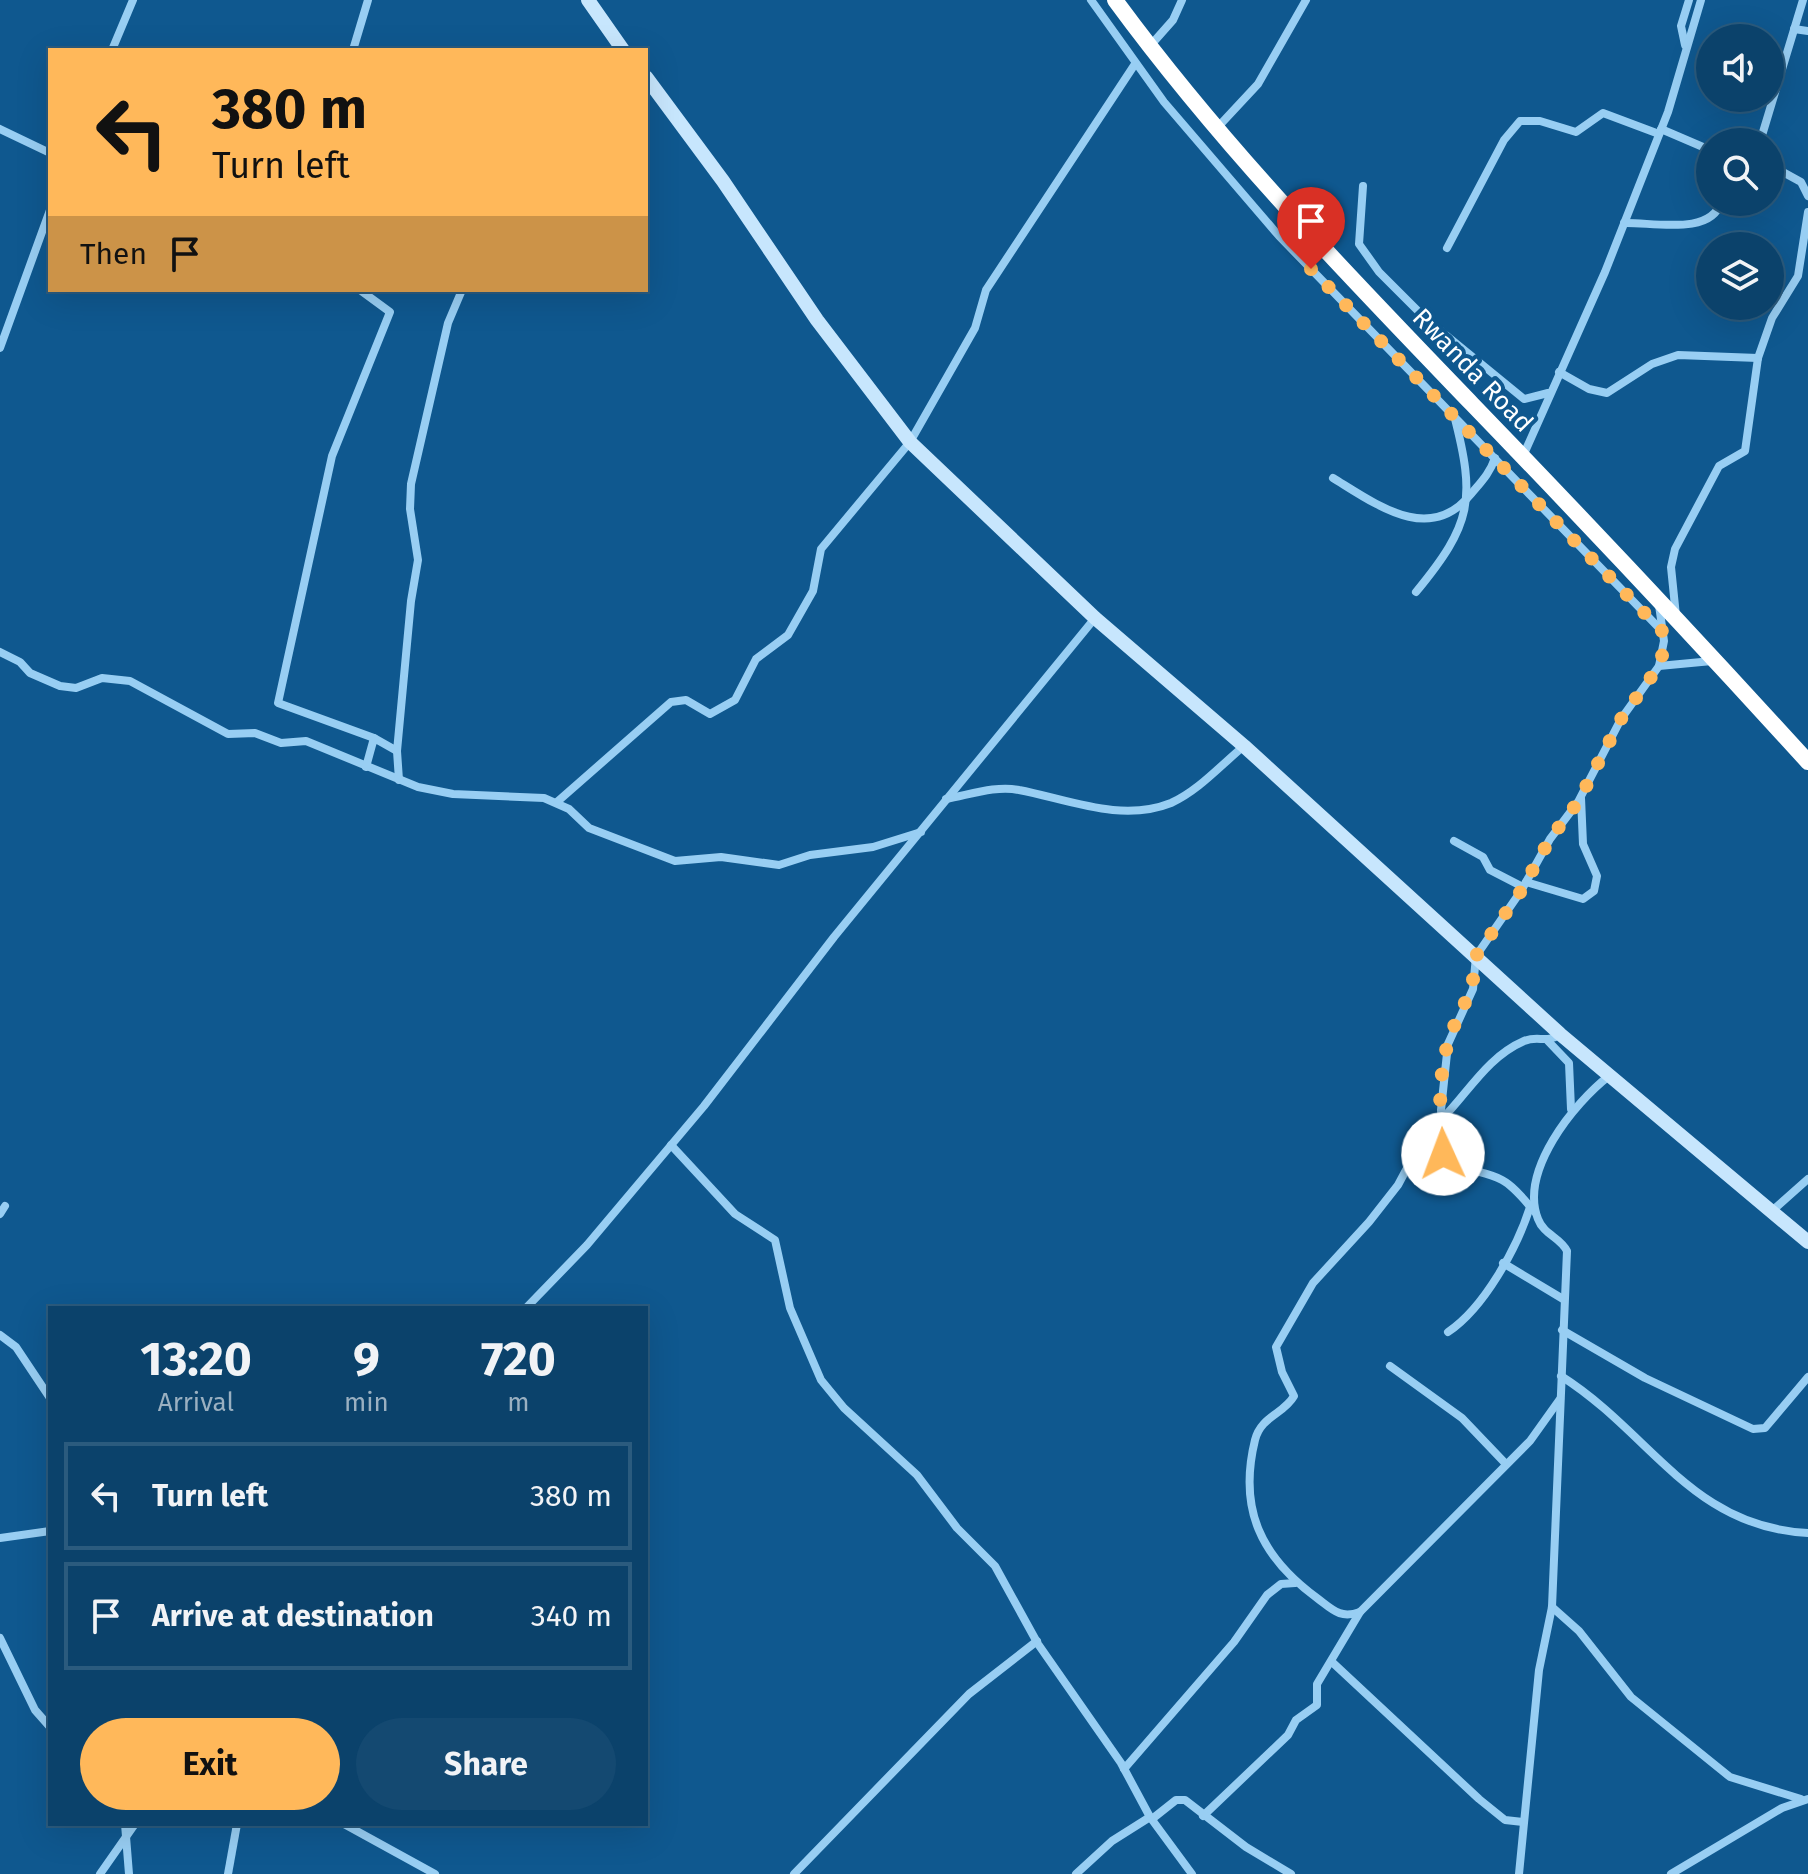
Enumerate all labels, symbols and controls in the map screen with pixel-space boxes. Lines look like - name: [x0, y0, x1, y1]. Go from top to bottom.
- map controls: [1696, 24, 1784, 320]
- button: sound: [1696, 24, 1784, 112]
- text: 380 m: [212, 76, 367, 143]
- icon: left: [80, 80, 184, 184]
- button: search: [1696, 128, 1784, 216]
- text: Turn left: [212, 144, 350, 188]
- pin: [1277, 187, 1345, 269]
- icon: arrive: [1289, 199, 1333, 243]
- icon: arrive: [163, 232, 207, 276]
- button: layers: [1696, 232, 1784, 320]
- text: Then: [80, 236, 147, 272]
- street label: Rwanda Road: [1406, 302, 1539, 439]
- position arrow: [1401, 1112, 1485, 1196]
- text: 13:20: [140, 1330, 252, 1388]
- text: 9: [353, 1330, 380, 1388]
- text: 720: [481, 1330, 556, 1388]
- text: Arrival: [158, 1387, 234, 1418]
- text: min: [344, 1387, 389, 1418]
- text: m: [507, 1387, 530, 1418]
- icon: left: [84, 1474, 128, 1518]
- text: Turn left: [152, 1478, 268, 1514]
- text: 380 m: [530, 1478, 612, 1514]
- icon: arrive: [84, 1594, 128, 1638]
- text: Arrive at destination: [152, 1598, 434, 1634]
- text: 340 m: [531, 1598, 612, 1634]
- button: Exit: [80, 1718, 340, 1810]
- button: Share: [356, 1718, 616, 1810]

